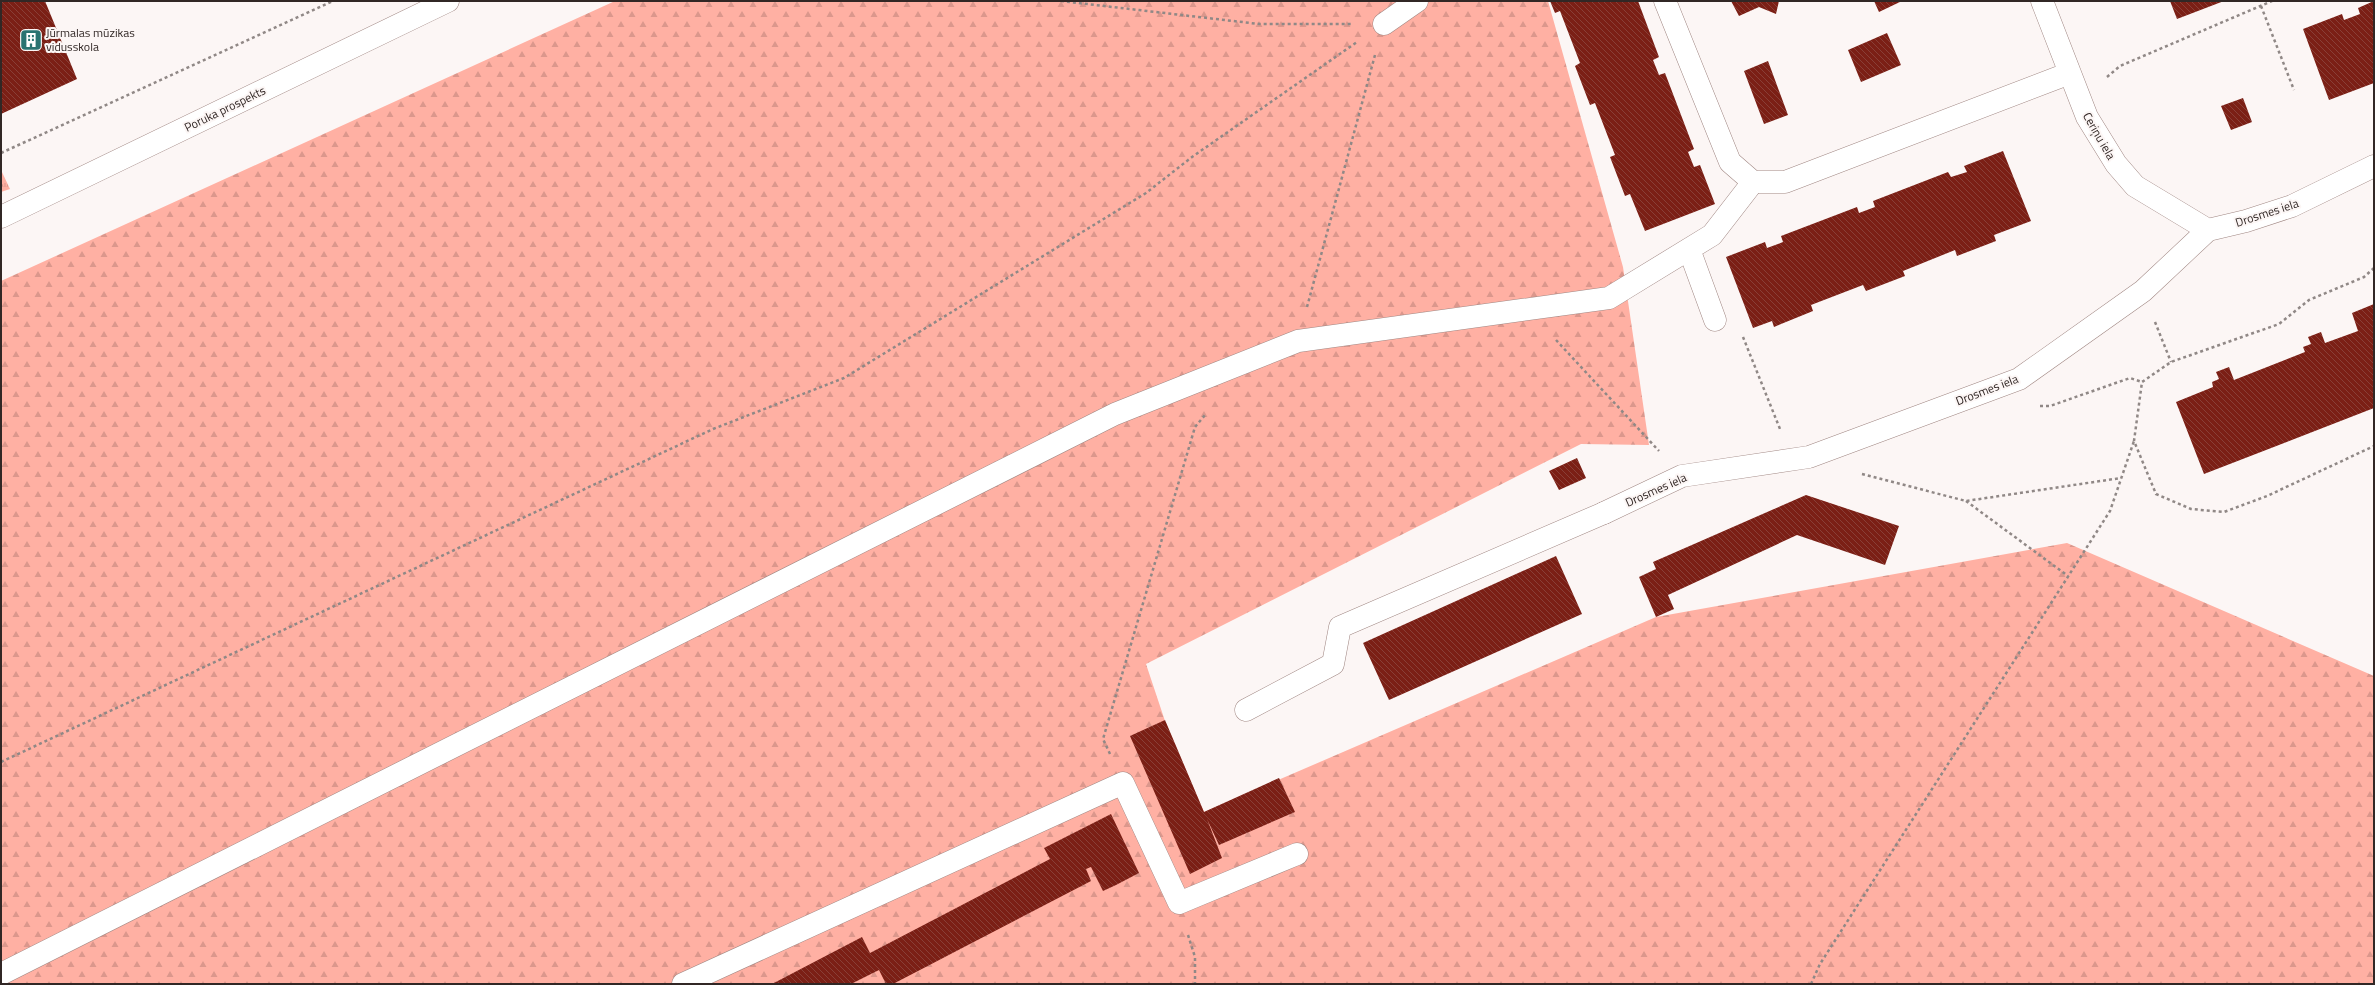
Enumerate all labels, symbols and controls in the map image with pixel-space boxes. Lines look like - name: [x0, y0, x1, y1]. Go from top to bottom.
- place label: Jūrmalas mūzikas vidusskola: [46, 23, 135, 56]
- building icon: Jūrmalas mūzikas vidusskola: [18, 27, 44, 53]
- street label: Poruka prospekts: [181, 80, 269, 136]
- street label: Ceriņu iela: [2078, 108, 2121, 163]
- street label: Drosmes iela: [2233, 193, 2301, 232]
- street label: Drosmes iela: [1953, 369, 2021, 410]
- street label: Drosmes iela: [1622, 468, 1690, 512]

